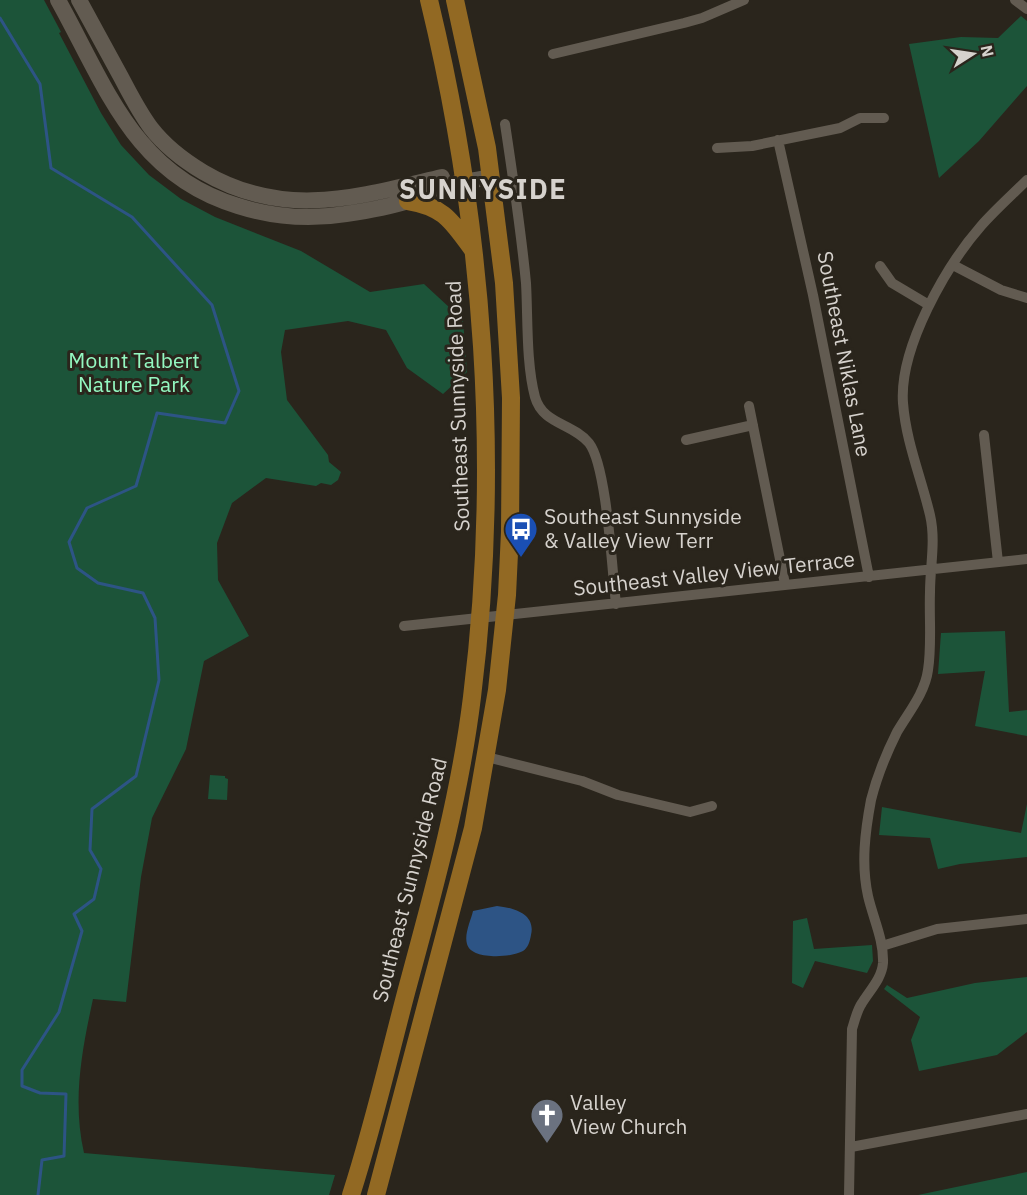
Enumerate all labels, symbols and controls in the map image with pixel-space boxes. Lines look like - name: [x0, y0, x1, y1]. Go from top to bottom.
- north arrow: [943, 24, 1003, 84]
- text: N: [977, 43, 999, 59]
- district label: SUNNYSIDE: [399, 171, 567, 206]
- street label: Southeast Niklas Lane: [811, 249, 879, 459]
- street label: Southeast Sunnyside Road: [439, 280, 475, 532]
- park label: Mount Talbert Nature Park: [68, 346, 200, 398]
- place label: Southeast Sunnyside & Valley View Terr: [544, 502, 742, 554]
- bus stop icon: Southeast Sunnyside & Valley View Terr: [503, 511, 539, 558]
- street label: Southeast Valley View Terrace: [572, 544, 856, 602]
- street label: Southeast Sunnyside Road: [365, 755, 453, 1005]
- place label: Valley View Church: [570, 1088, 688, 1140]
- church icon: Valley View Church: [529, 1097, 565, 1144]

